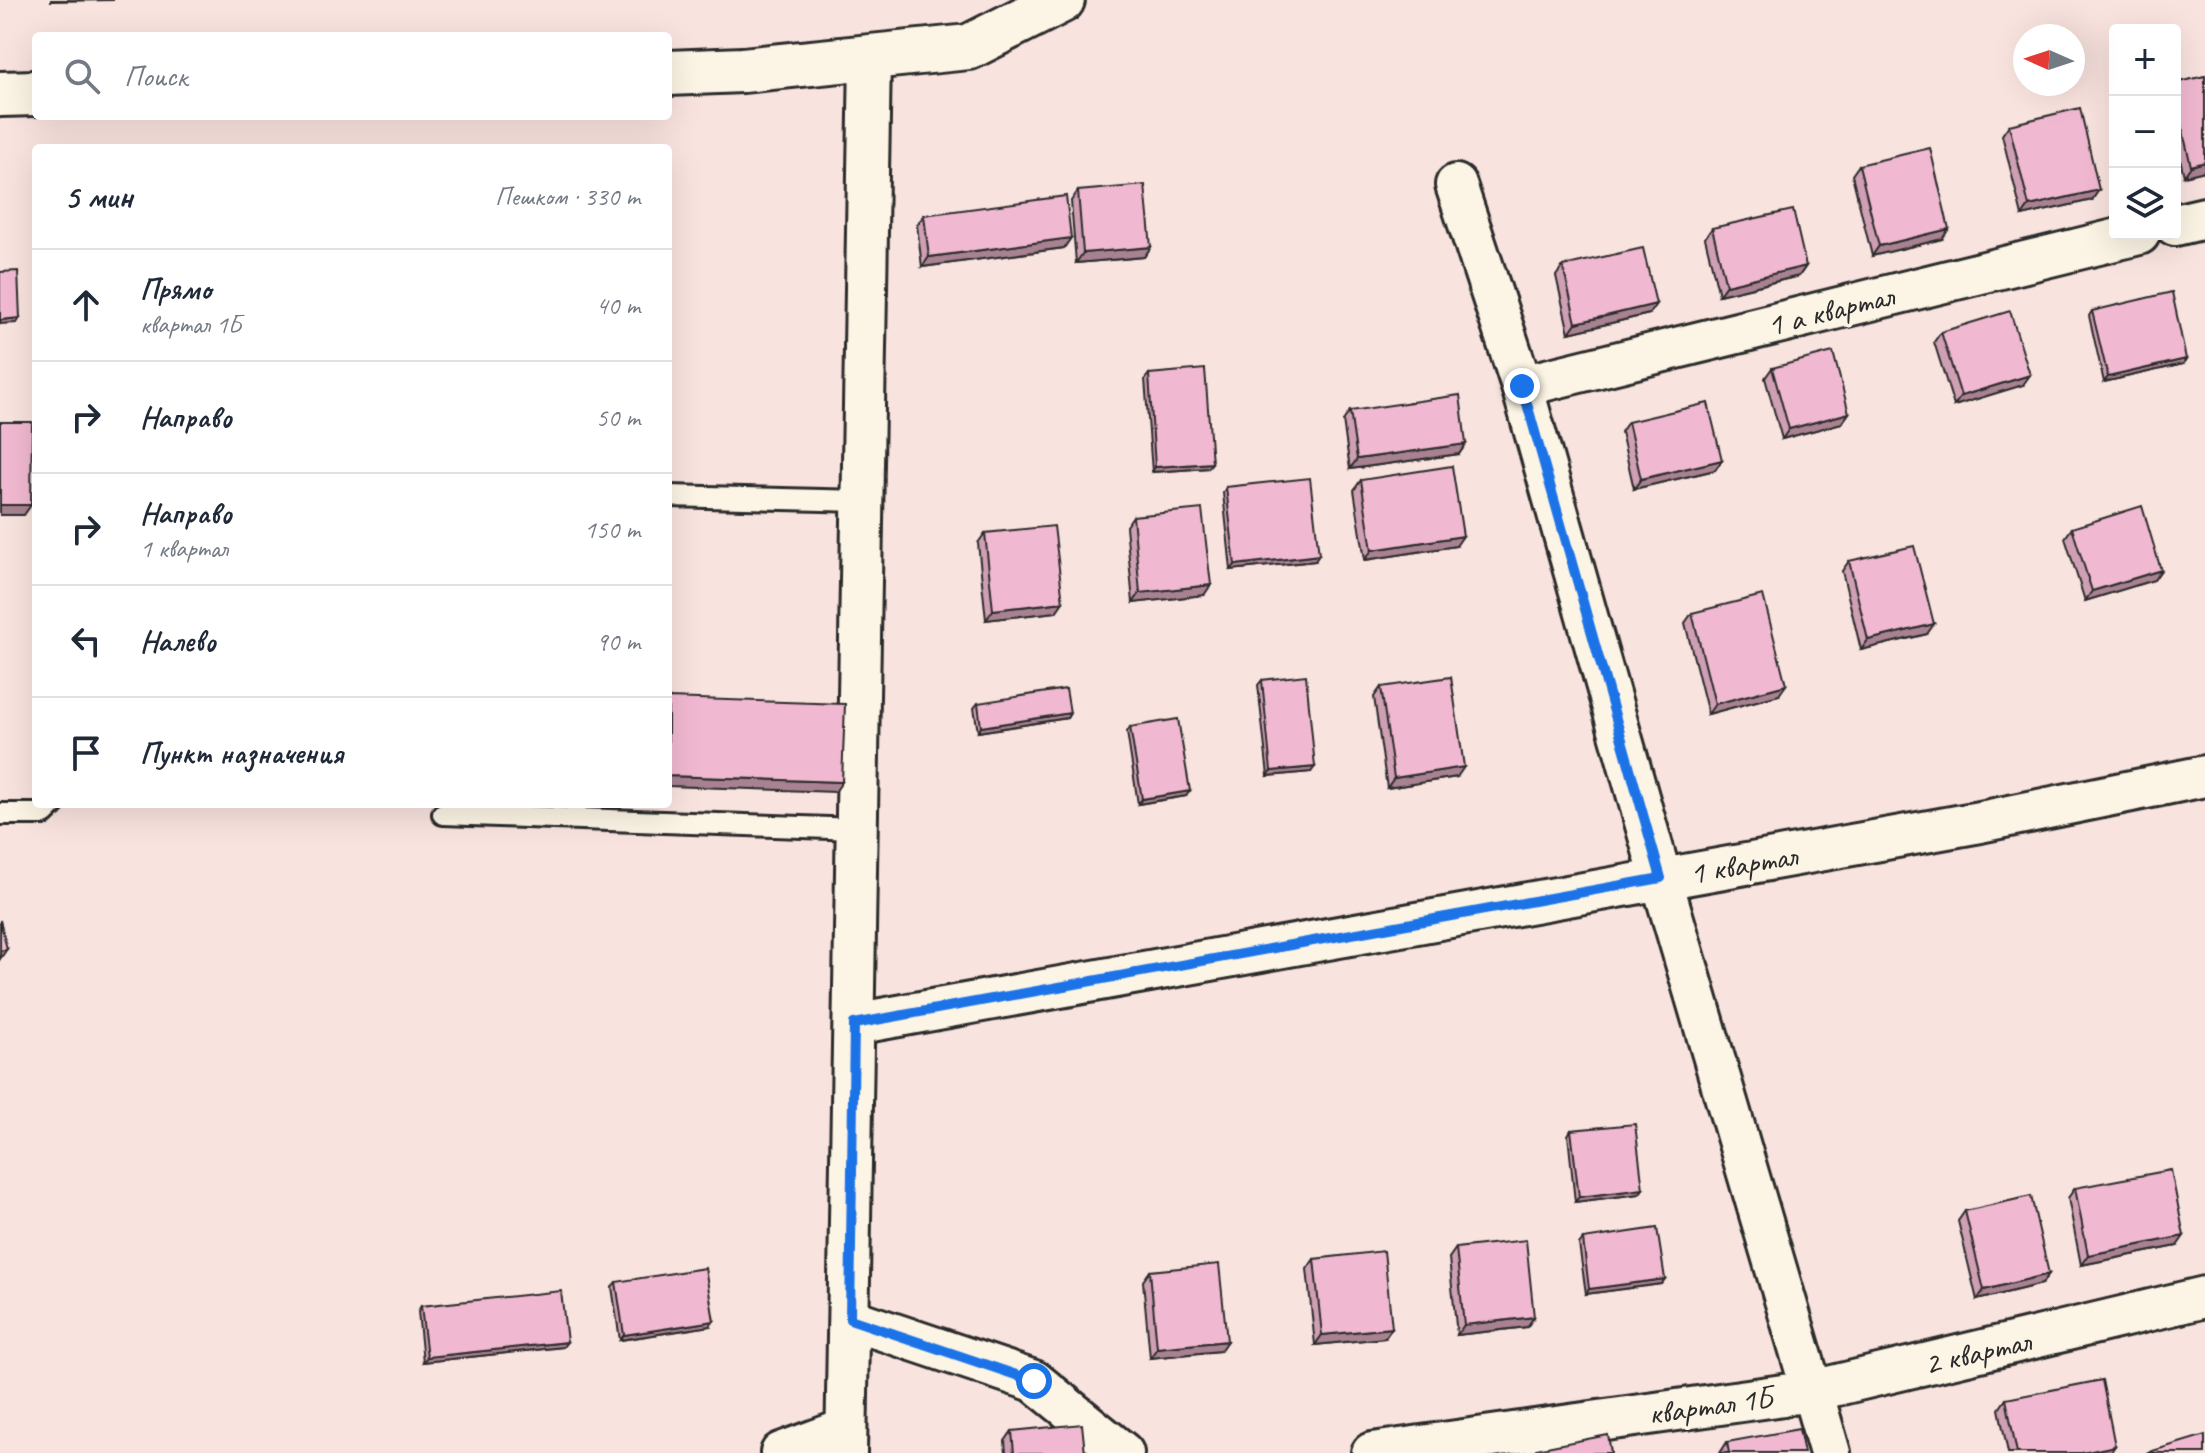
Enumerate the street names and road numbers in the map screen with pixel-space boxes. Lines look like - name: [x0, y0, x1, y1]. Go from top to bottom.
- street label: 1 а квартал: [1763, 274, 1900, 346]
- street label: 1 квартал: [1686, 835, 1802, 894]
- street label: 2 квартал: [1920, 1320, 2037, 1385]
- street label: квартал 1Б: [1646, 1376, 1779, 1434]

